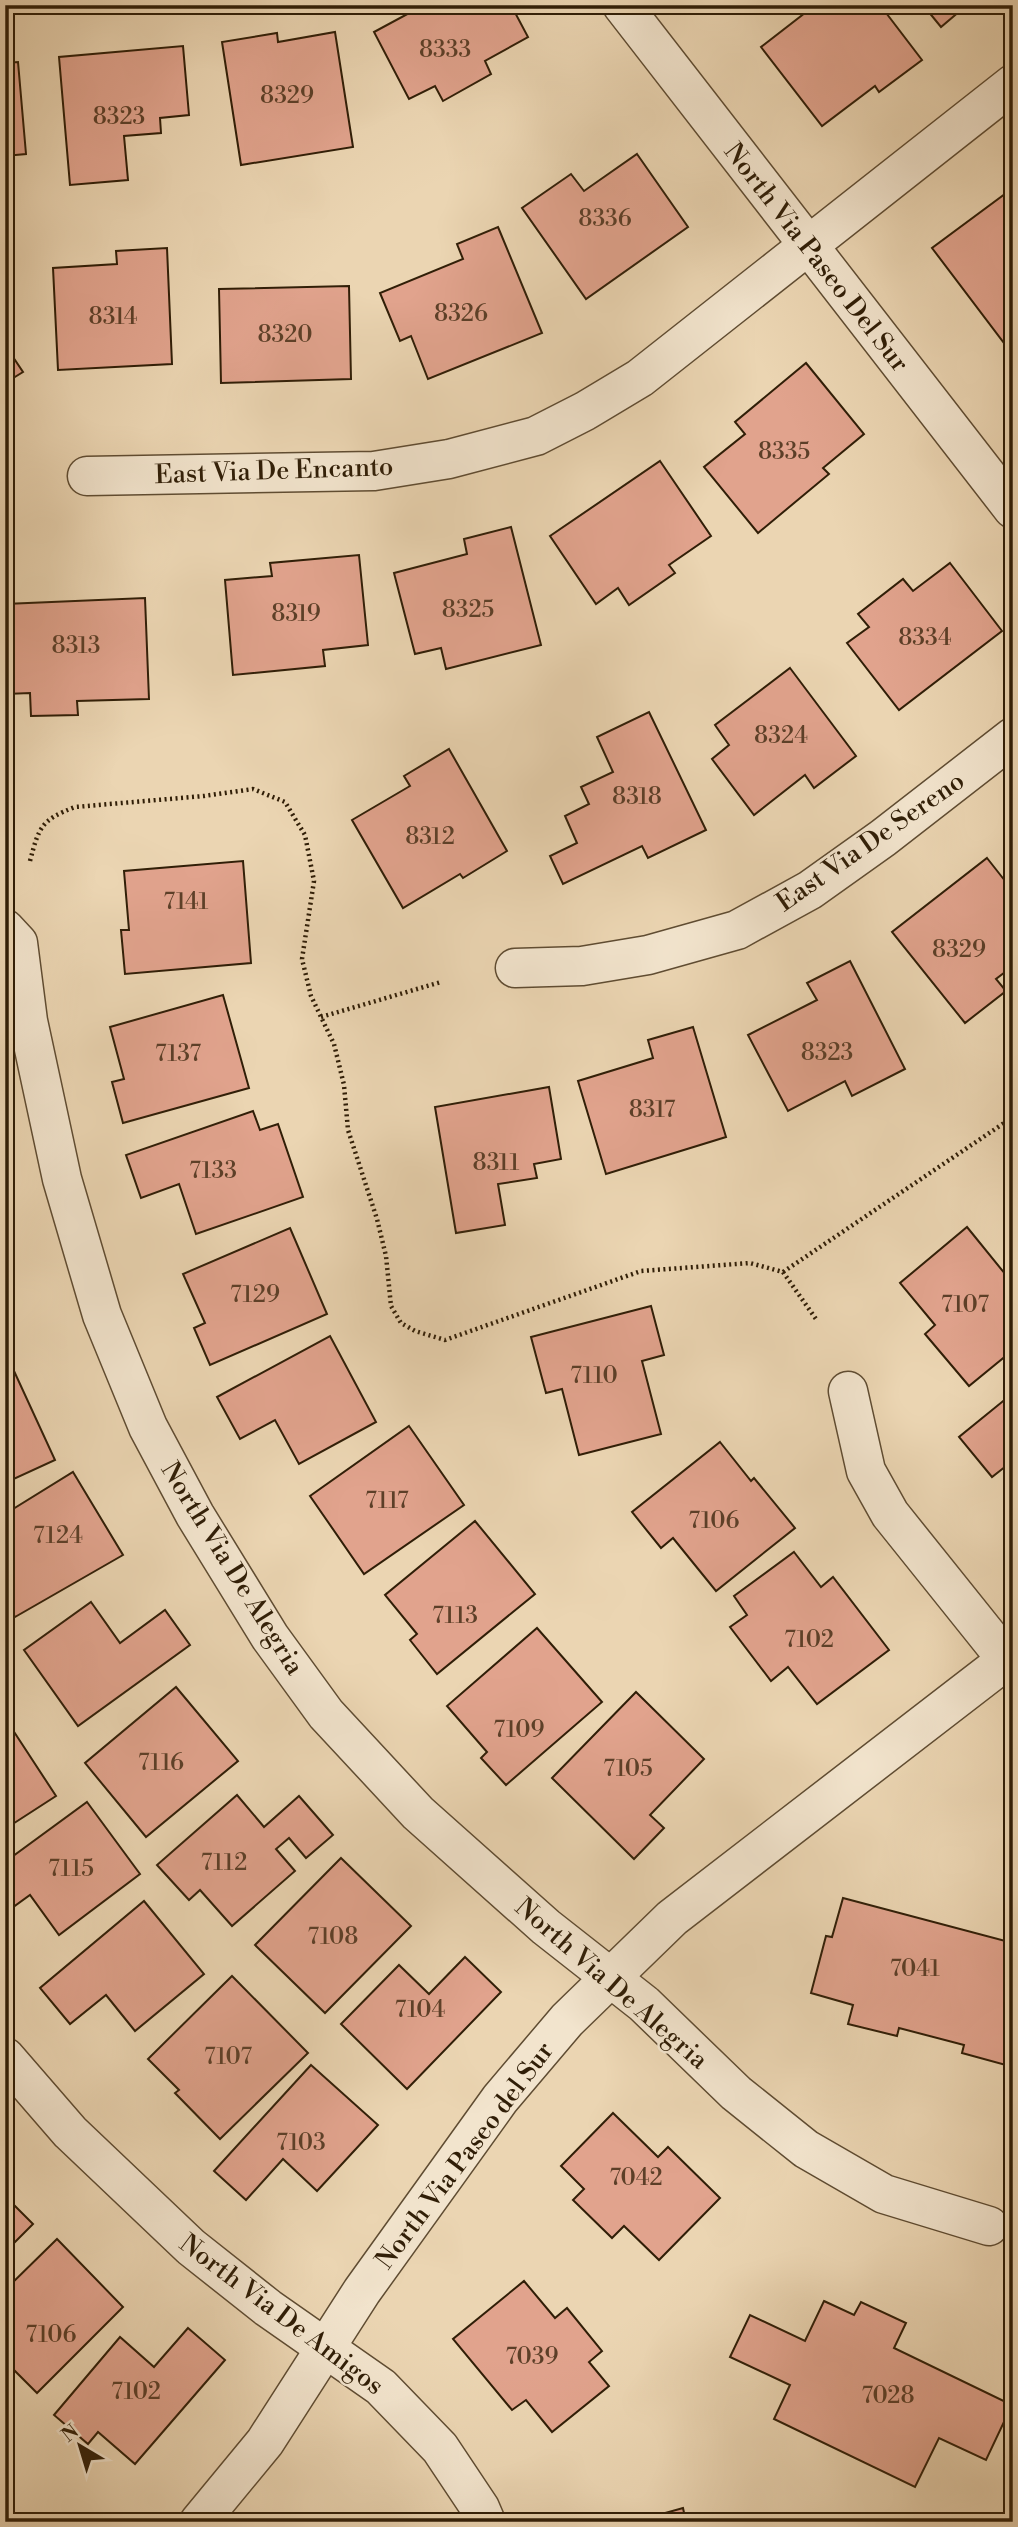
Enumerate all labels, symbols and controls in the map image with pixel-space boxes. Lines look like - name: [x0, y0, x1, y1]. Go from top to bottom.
- house number: 8333: [419, 36, 471, 64]
- house number: 8329: [260, 82, 314, 110]
- house number: 8323: [93, 103, 145, 131]
- street label: North Via Paseo Del Sur: [717, 137, 916, 378]
- house number: 8336: [578, 205, 632, 233]
- house number: 8326: [434, 300, 488, 328]
- house number: 8314: [89, 303, 137, 331]
- house number: 8320: [257, 321, 313, 349]
- house number: 8335: [758, 438, 810, 466]
- street label: East Via De Encanto: [154, 451, 394, 491]
- house number: 8325: [442, 596, 494, 624]
- house number: 8319: [271, 600, 321, 628]
- house number: 8334: [898, 624, 952, 652]
- house number: 8313: [52, 632, 100, 660]
- house number: 8324: [754, 722, 808, 750]
- street label: East Via De Sereno: [770, 765, 971, 919]
- house number: 8318: [612, 783, 662, 811]
- house number: 8312: [405, 823, 455, 851]
- house number: 7141: [163, 888, 209, 916]
- house number: 8329: [932, 936, 986, 964]
- house number: 8323: [801, 1039, 853, 1067]
- house number: 7137: [155, 1040, 201, 1068]
- house number: 8317: [629, 1096, 676, 1124]
- house number: 8311: [473, 1149, 519, 1177]
- house number: 7133: [189, 1157, 237, 1185]
- house number: 7129: [230, 1281, 280, 1309]
- house number: 7107: [941, 1291, 989, 1319]
- house number: 7110: [570, 1362, 618, 1390]
- street label: North Via De Alegria: [154, 1456, 311, 1682]
- house number: 7117: [365, 1487, 409, 1515]
- house number: 7106: [689, 1507, 739, 1535]
- house number: 7124: [33, 1522, 83, 1550]
- house number: 7113: [432, 1602, 478, 1630]
- house number: 7102: [784, 1626, 834, 1654]
- house number: 7109: [494, 1716, 544, 1744]
- house number: 7116: [138, 1749, 184, 1777]
- house number: 7105: [603, 1755, 653, 1783]
- house number: 7112: [201, 1849, 247, 1877]
- house number: 7115: [48, 1855, 94, 1883]
- street label: North Via De Alegria: [508, 1891, 715, 2077]
- house number: 7108: [308, 1923, 358, 1951]
- house number: 7041: [890, 1955, 940, 1983]
- house number: 7104: [395, 1996, 445, 2024]
- street label: North Via Paseo del Sur: [369, 2036, 561, 2276]
- house number: 7107: [204, 2043, 252, 2071]
- house number: 7103: [276, 2129, 326, 2157]
- house number: 7042: [609, 2164, 663, 2192]
- street label: North Via De Amigos: [173, 2228, 390, 2402]
- house number: 7106: [26, 2321, 76, 2349]
- house number: 7039: [506, 2343, 559, 2371]
- house number: 7102: [111, 2378, 161, 2406]
- house number: 7028: [861, 2382, 915, 2410]
- north arrow: [46, 2412, 116, 2482]
- text: N: [57, 2419, 83, 2447]

